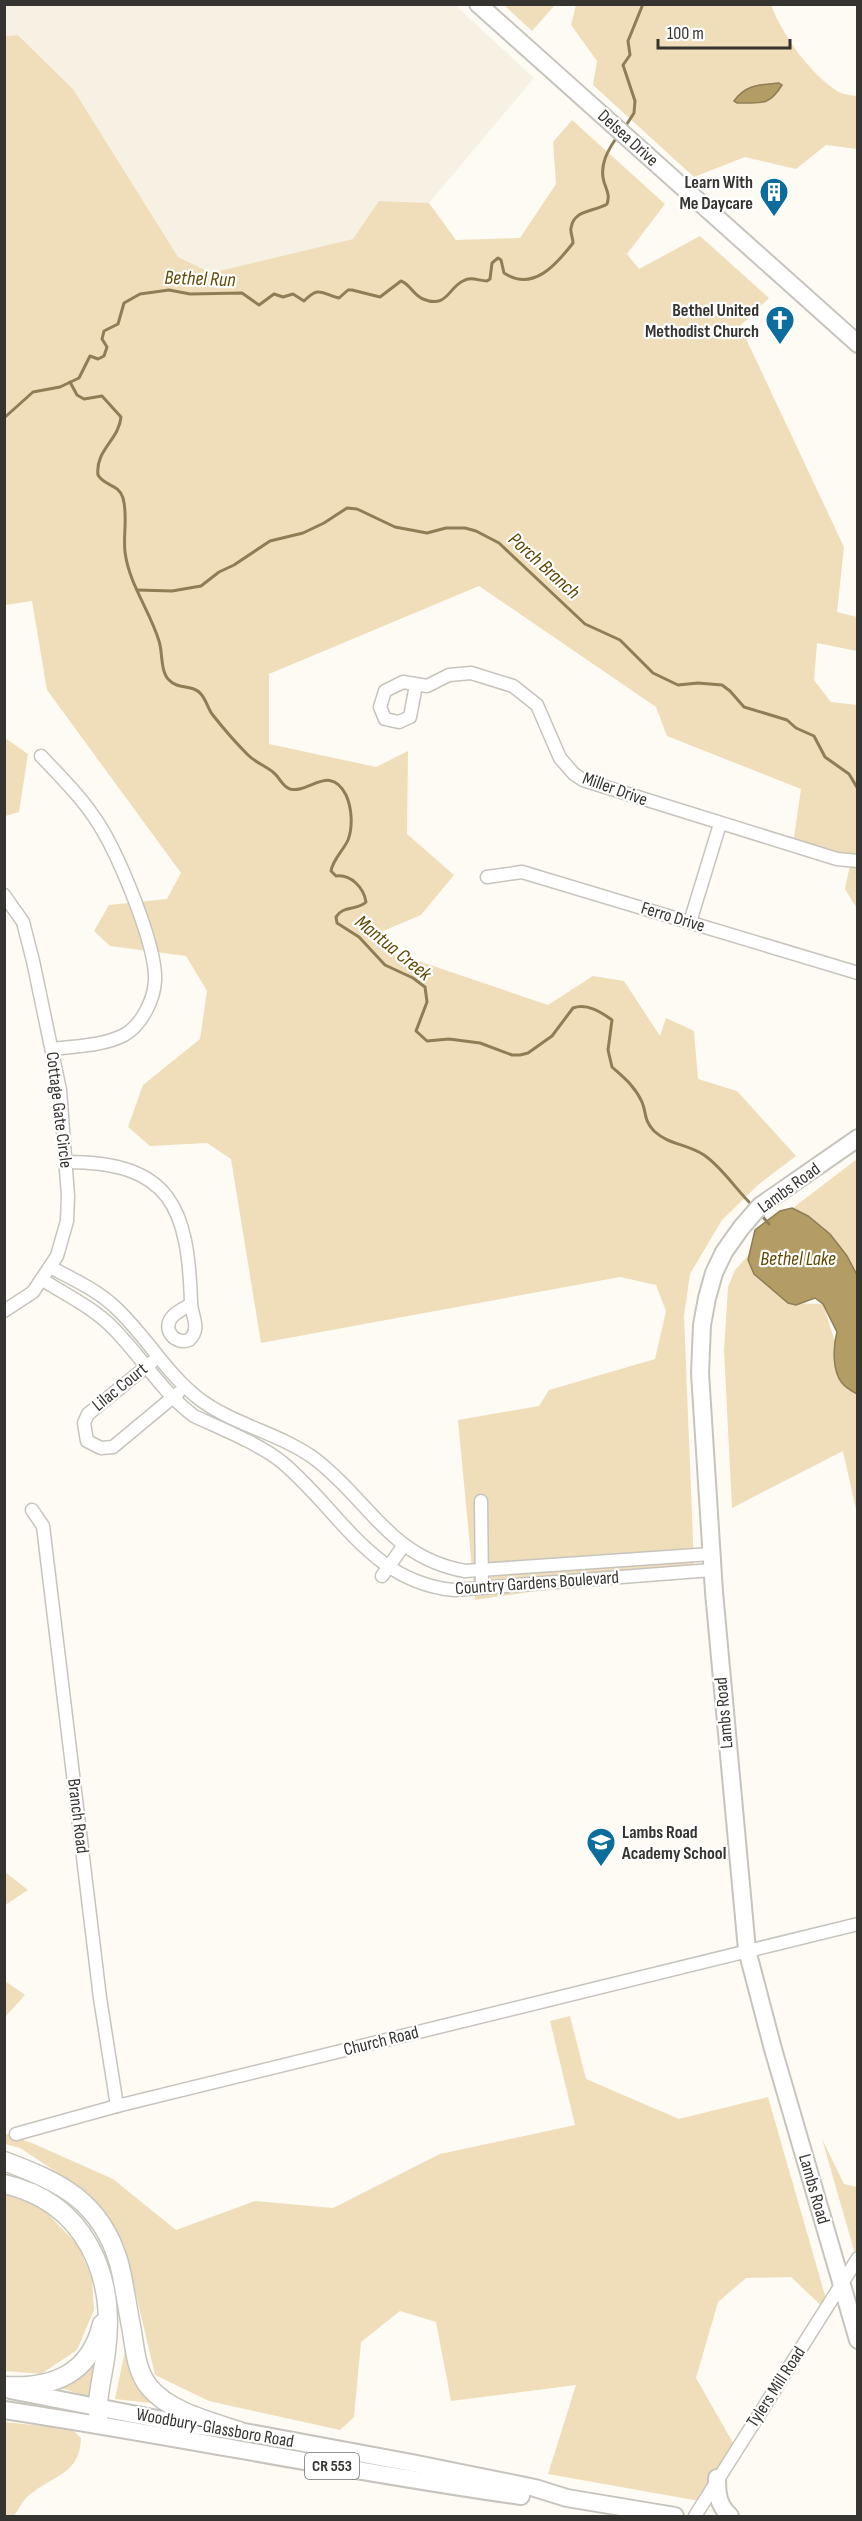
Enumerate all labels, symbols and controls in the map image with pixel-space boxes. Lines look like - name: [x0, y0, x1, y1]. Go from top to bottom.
- scale bar: [658, 12, 790, 50]
- text: 100 m: [667, 23, 704, 44]
- street label: Delsea Drive: [593, 105, 663, 171]
- place label: Learn With Me Daycare: [679, 172, 753, 214]
- building icon: Learn With Me Daycare: [758, 176, 790, 218]
- water label: Bethel Run: [164, 266, 236, 292]
- place label: Bethel United Methodist Church: [645, 300, 759, 342]
- church icon: Bethel United Methodist Church: [764, 304, 796, 346]
- water label: Porch Branch: [503, 528, 585, 604]
- street label: Miller Drive: [580, 768, 650, 810]
- street label: Ferro Drive: [639, 897, 707, 937]
- water label: Mantua Creek: [350, 910, 436, 986]
- street label: Cottage Gate Circle: [41, 1051, 77, 1169]
- street label: Lambs Road: [754, 1158, 824, 1218]
- water label: Bethel Lake: [760, 1247, 836, 1271]
- street label: Lilac Court: [88, 1358, 152, 1416]
- street label: Country Gardens Boulevard: [454, 1567, 620, 1599]
- street label: Lambs Road: [710, 1676, 738, 1750]
- street label: Branch Road: [63, 1777, 93, 1855]
- place label: Lambs Road Academy School: [621, 1822, 726, 1864]
- school or university icon: Lambs Road Academy School: [585, 1826, 617, 1868]
- street label: Church Road: [341, 2022, 421, 2060]
- street label: Lambs Road: [794, 2152, 834, 2226]
- street label: Tylers Mill Road: [742, 2343, 810, 2431]
- street label: Woodbury-Glassboro Road: [135, 2404, 295, 2452]
- road number: CR 553: [305, 2453, 359, 2479]

